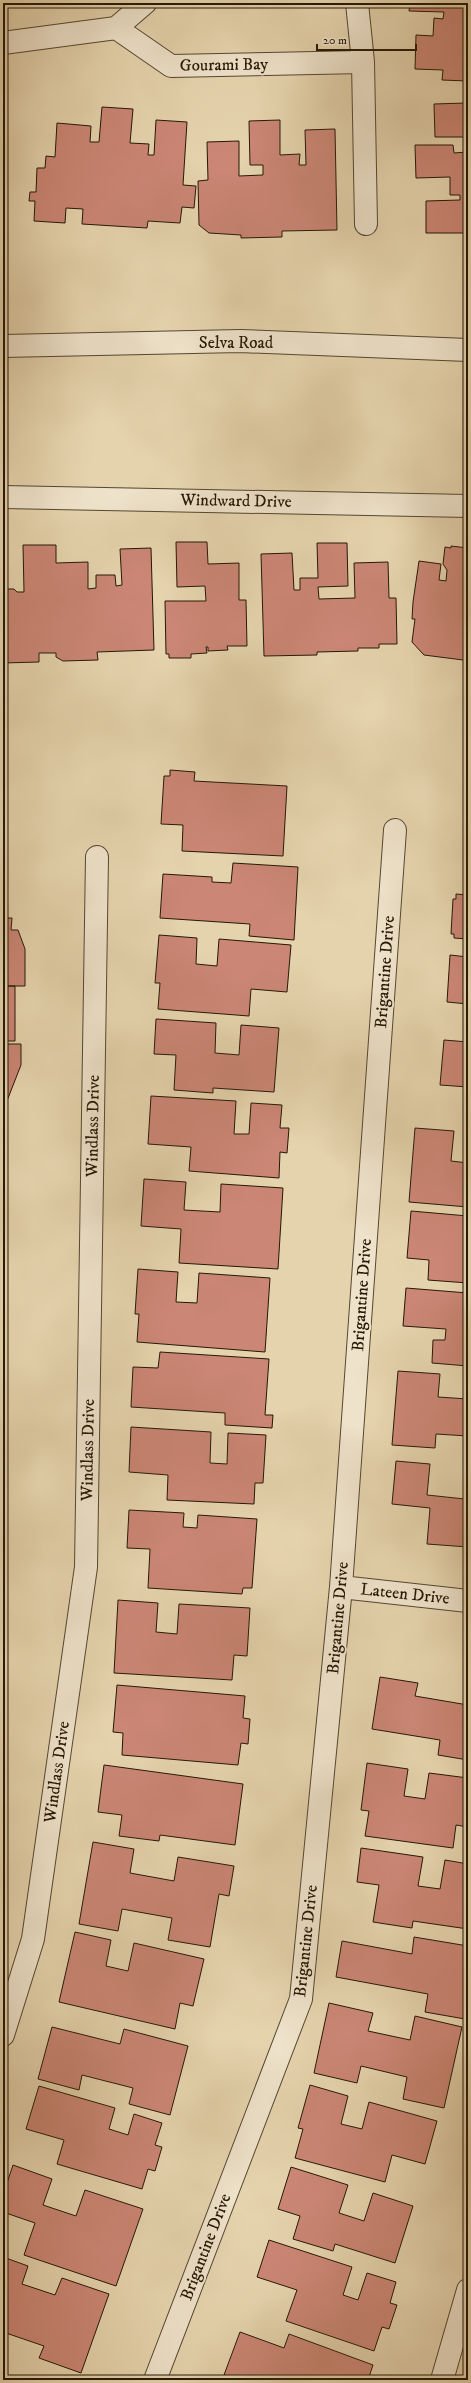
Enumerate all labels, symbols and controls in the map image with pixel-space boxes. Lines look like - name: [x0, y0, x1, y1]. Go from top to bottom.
- scale bar: [317, 26, 416, 52]
- text: 20 m: [323, 33, 347, 48]
- street label: Gourami Bay: [179, 53, 269, 77]
- street label: Selva Road: [199, 332, 274, 354]
- street label: Windward Drive: [179, 489, 292, 513]
- street label: Brigantine Drive: [370, 915, 400, 1029]
- street label: Windlass Drive: [81, 1075, 105, 1178]
- street label: Brigantine Drive: [347, 1238, 377, 1352]
- street label: Windlass Drive: [76, 1399, 100, 1502]
- street label: Brigantine Drive: [322, 1561, 354, 1675]
- street label: Lateen Drive: [359, 1578, 451, 1610]
- street label: Windlass Drive: [39, 1720, 75, 1825]
- street label: Brigantine Drive: [289, 1884, 323, 1998]
- street label: Brigantine Drive: [176, 2190, 236, 2304]

